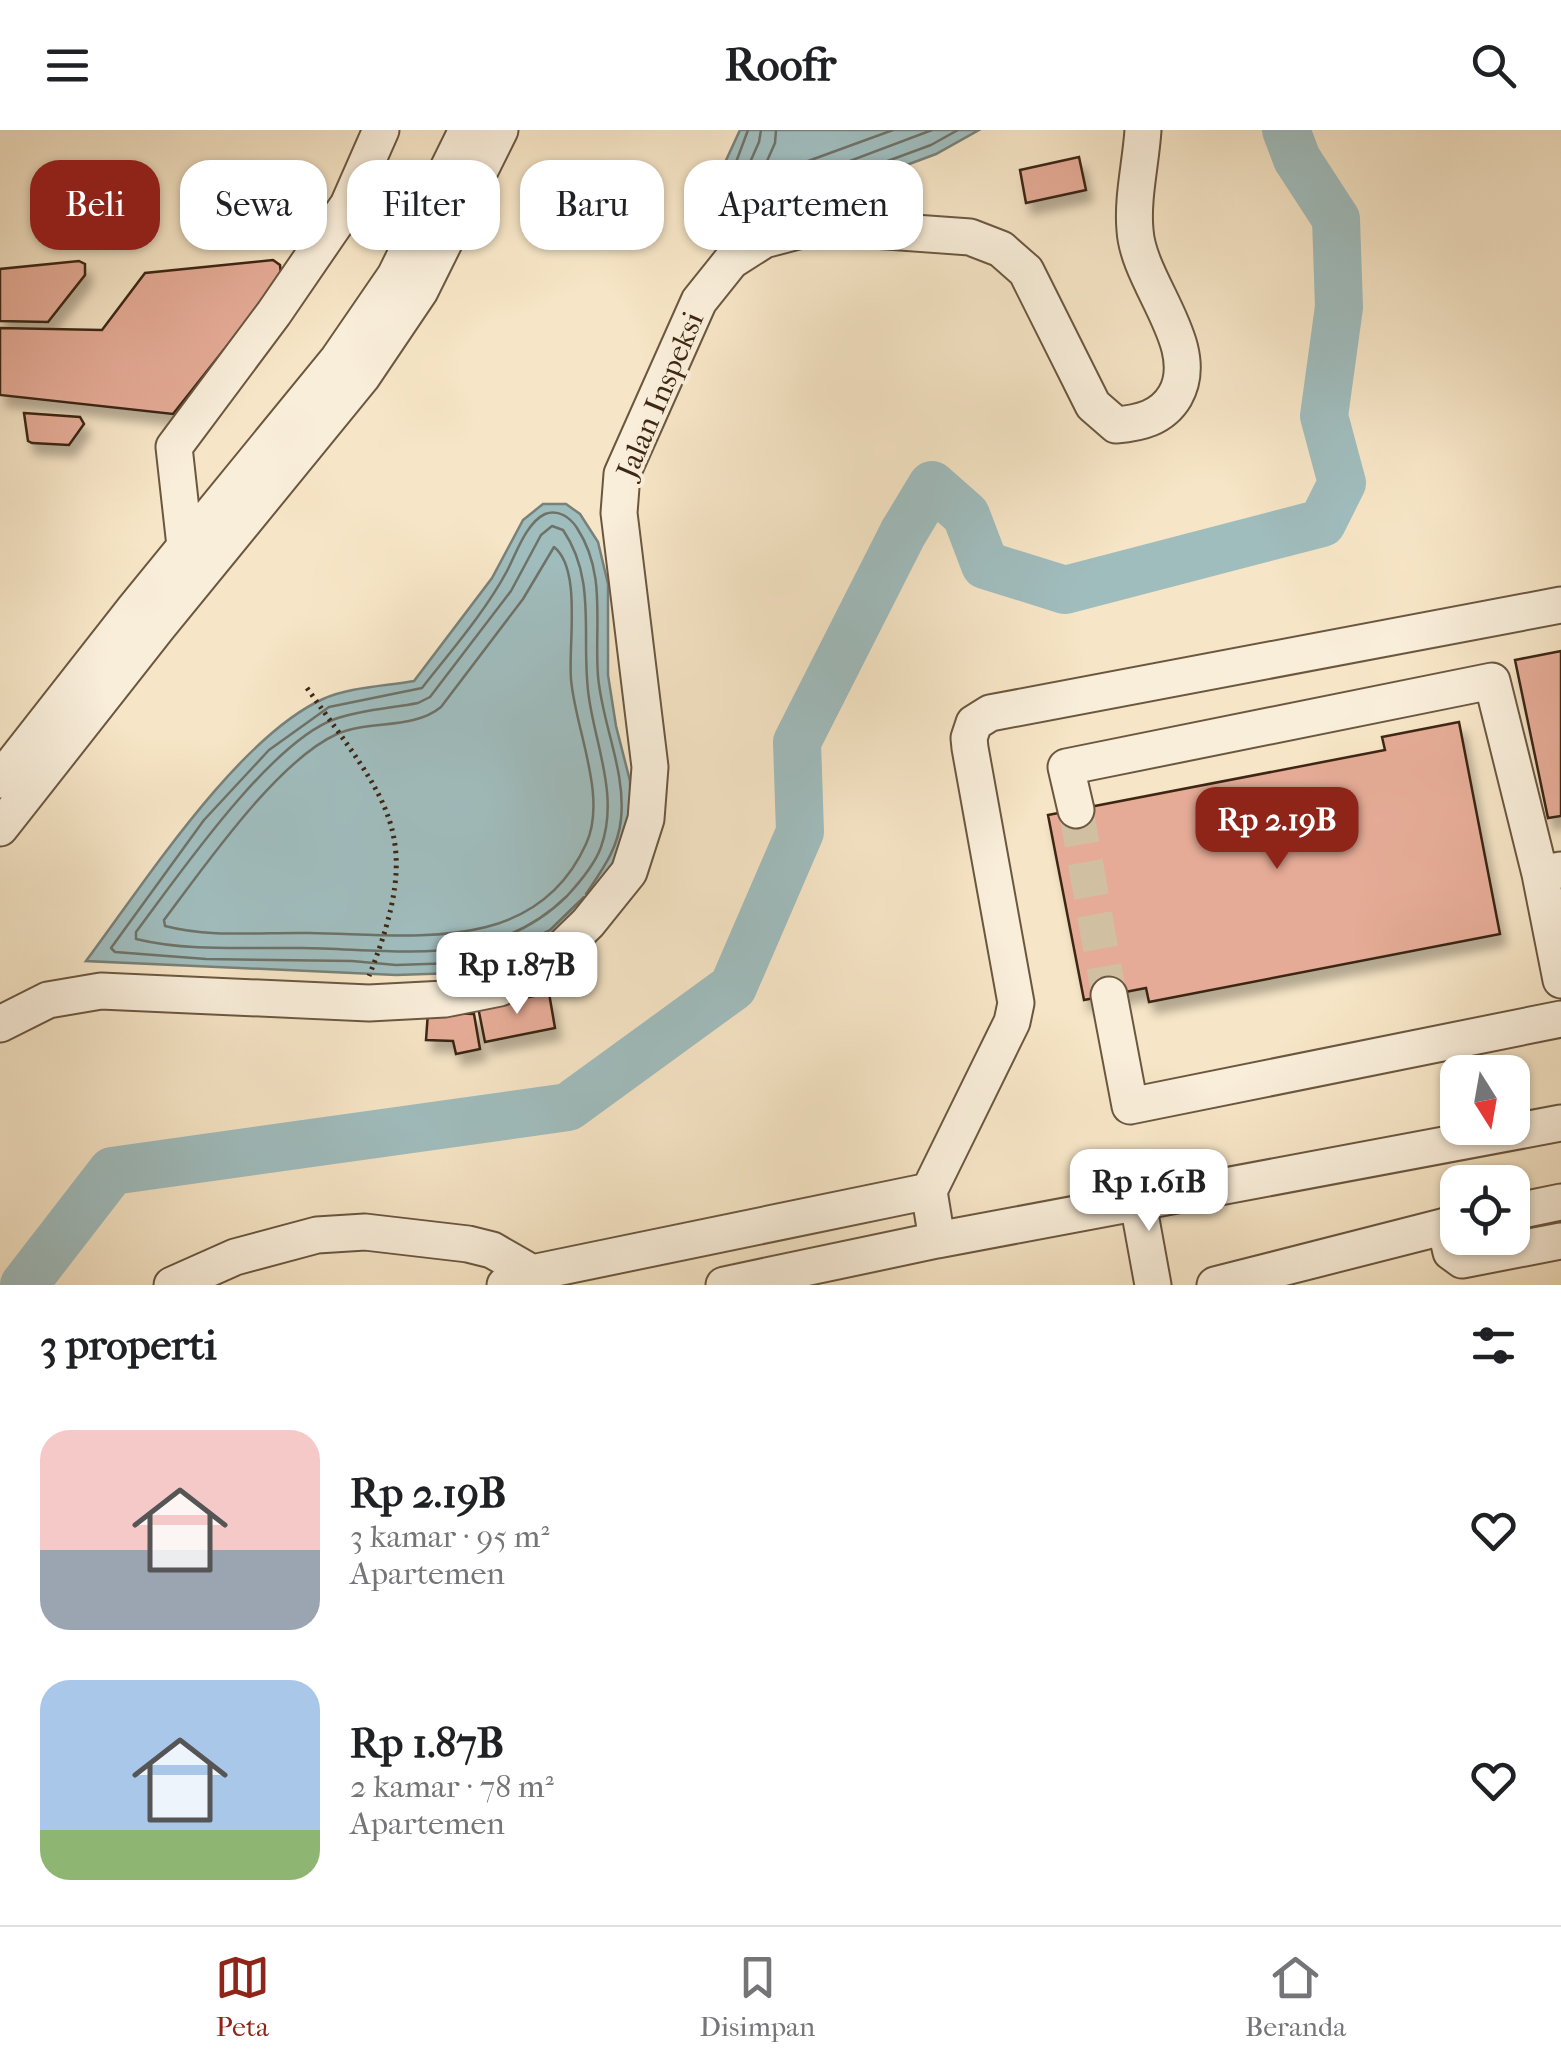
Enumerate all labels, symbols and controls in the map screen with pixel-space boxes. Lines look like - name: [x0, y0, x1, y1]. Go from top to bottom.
- icon: menu: [40, 38, 95, 93]
- icon: search: [1466, 38, 1521, 93]
- text: Roofr: [725, 39, 836, 92]
- chip: Beli: [30, 160, 160, 250]
- chip: Sewa: [180, 160, 327, 250]
- chip: Filter: [347, 160, 500, 250]
- chip: Baru: [520, 160, 664, 250]
- chip: Apartemen: [684, 160, 923, 250]
- street label: Jalan Inspeksi: [609, 307, 711, 485]
- pin: Rp 2.19B: [1174, 787, 1380, 872]
- text: Rp 2.19B: [1217, 801, 1337, 838]
- pin: Rp 1.87B: [414, 932, 620, 1017]
- text: Rp 1.87B: [458, 946, 576, 983]
- north arrow: [1440, 1055, 1530, 1145]
- map controls: [1440, 1055, 1530, 1255]
- pin: Rp 1.61B: [1046, 1149, 1252, 1234]
- text: Rp 1.61B: [1092, 1163, 1206, 1200]
- button: locate: [1440, 1165, 1530, 1255]
- icon: filters: [1466, 1318, 1521, 1373]
- text: 3 properti: [40, 1321, 217, 1370]
- text: Rp 2.19B: [350, 1469, 506, 1518]
- icon: home: [120, 1470, 240, 1590]
- icon: heart: [1466, 1503, 1521, 1558]
- text: 3 kamar · 95 m²: [350, 1518, 549, 1555]
- text: Apartemen: [350, 1555, 505, 1592]
- text: Rp 1.87B: [350, 1719, 504, 1768]
- icon: home: [120, 1720, 240, 1840]
- icon: heart: [1466, 1753, 1521, 1808]
- text: 2 kamar · 78 m²: [350, 1768, 554, 1805]
- text: Apartemen: [350, 1805, 505, 1842]
- tab: Peta: [215, 1950, 270, 2043]
- tab: Disimpan: [699, 1950, 815, 2043]
- tab: Beranda: [1245, 1950, 1346, 2043]

